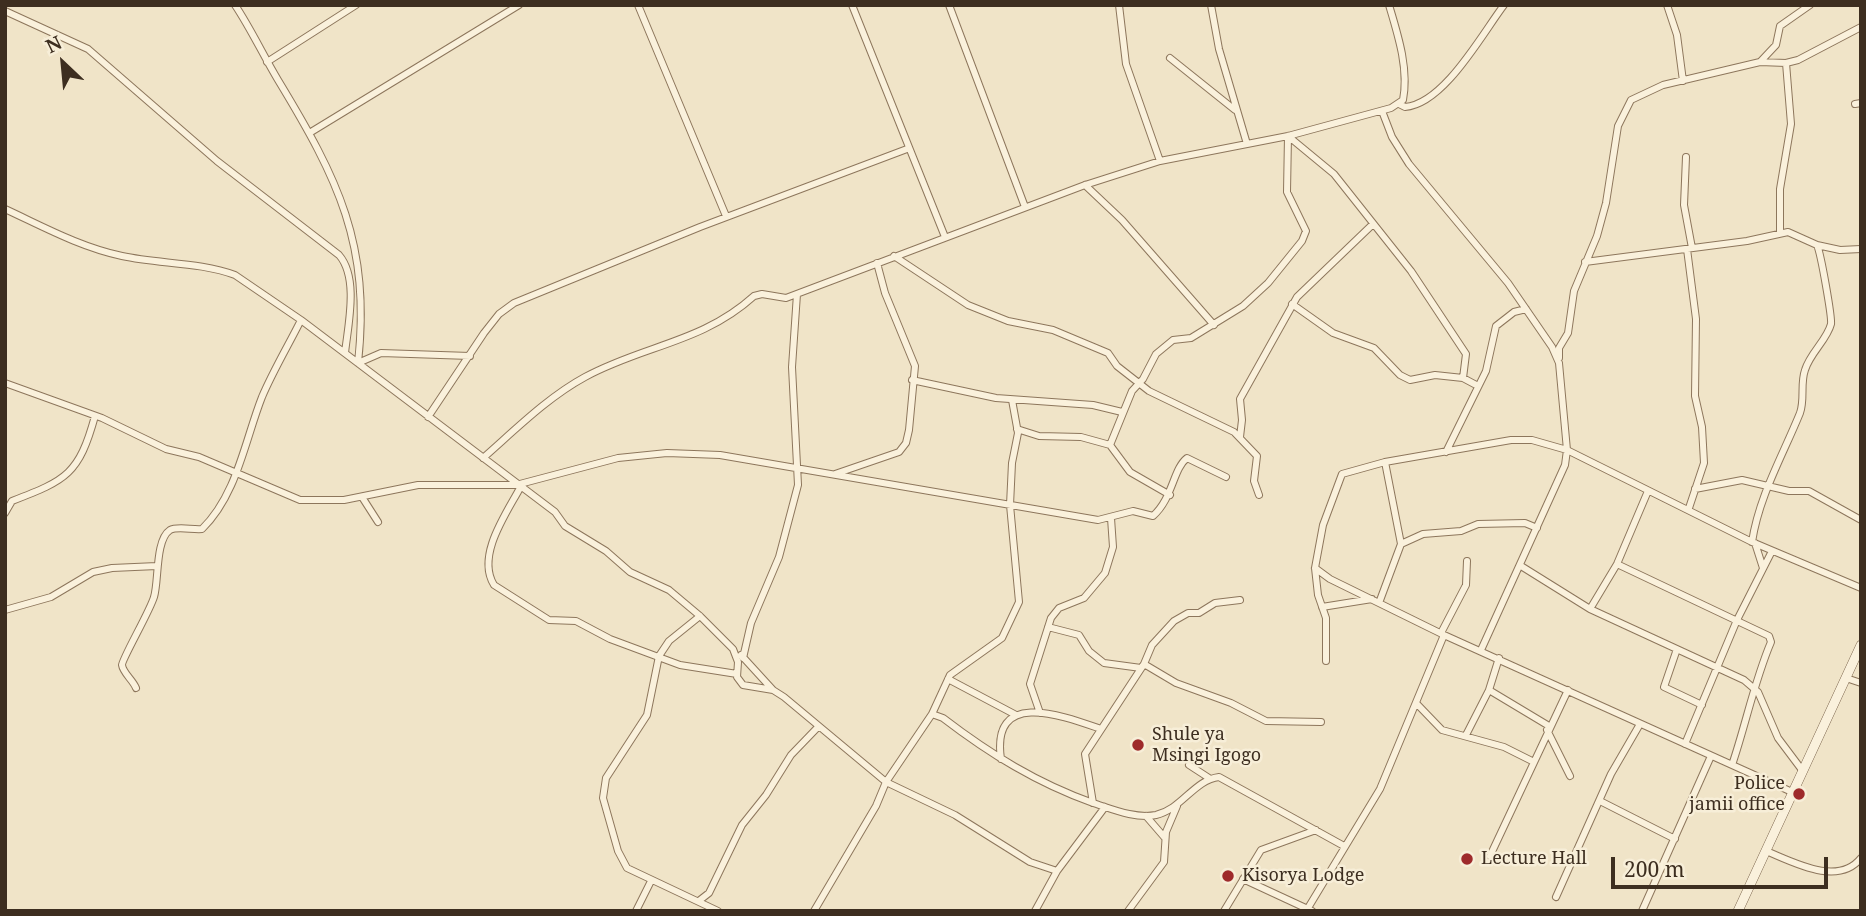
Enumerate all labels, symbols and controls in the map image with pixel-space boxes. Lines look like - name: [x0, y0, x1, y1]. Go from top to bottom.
- north arrow: [28, 28, 98, 98]
- text: N: [41, 29, 66, 59]
- place label: Shule ya Msingi Igogo: [1152, 724, 1261, 766]
- marker: Shule ya Msingi Igogo: [1130, 737, 1146, 753]
- place label: Police jamii office: [1689, 773, 1785, 816]
- marker: Police jamii office: [1791, 786, 1807, 802]
- scale bar: [1614, 842, 1831, 886]
- place label: Lecture Hall: [1481, 848, 1587, 870]
- marker: Lecture Hall: [1459, 851, 1475, 867]
- text: 200 m: [1624, 855, 1685, 883]
- place label: Kisorya Lodge: [1242, 865, 1364, 887]
- marker: Kisorya Lodge: [1220, 868, 1236, 884]

